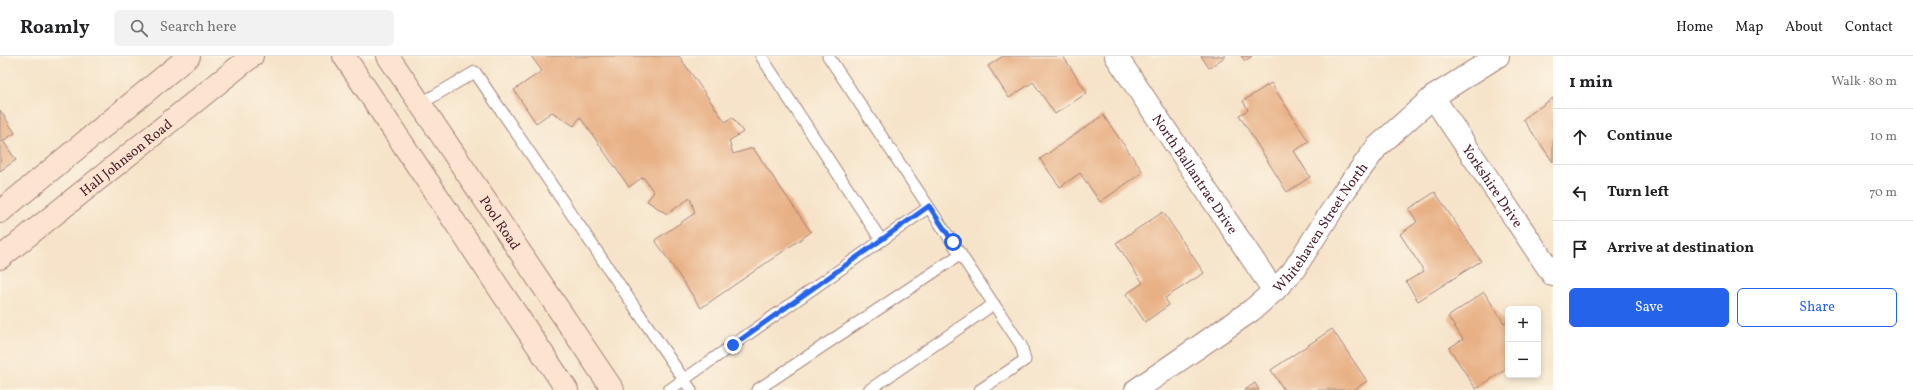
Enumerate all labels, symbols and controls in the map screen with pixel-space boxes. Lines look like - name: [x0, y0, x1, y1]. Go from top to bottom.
- search box: [114, 10, 394, 46]
- text: Roamly: [20, 15, 90, 41]
- icon: search: [128, 17, 150, 39]
- text: Search here: [160, 17, 237, 38]
- text: Home: [1676, 18, 1713, 37]
- text: Map: [1735, 18, 1763, 37]
- text: About: [1785, 18, 1823, 37]
- text: Contact: [1845, 18, 1893, 37]
- text: 1 min: [1569, 71, 1613, 94]
- text: Walk · 80 m: [1831, 73, 1897, 91]
- street label: North Ballantrae Drive: [1147, 111, 1241, 239]
- street label: Hall Johnson Road: [76, 115, 177, 201]
- icon: ahead: [1569, 126, 1591, 148]
- text: Continue: [1607, 126, 1672, 147]
- text: 10 m: [1870, 128, 1897, 146]
- street label: Yorkshire Drive: [1457, 141, 1527, 232]
- street label: Whitehaven Street North: [1269, 159, 1373, 297]
- icon: left: [1569, 182, 1591, 204]
- text: Turn left: [1607, 182, 1669, 203]
- text: 70 m: [1869, 184, 1897, 202]
- street label: Pool Road: [474, 193, 524, 254]
- route start: [944, 233, 962, 251]
- icon: arrive: [1569, 238, 1591, 260]
- text: Arrive at destination: [1607, 238, 1754, 259]
- button: Save: [1569, 288, 1729, 327]
- button: Share: [1737, 288, 1897, 327]
- map controls: [1505, 306, 1541, 378]
- button: +: [1505, 306, 1541, 342]
- route end: [724, 336, 742, 354]
- button: −: [1505, 342, 1541, 378]

